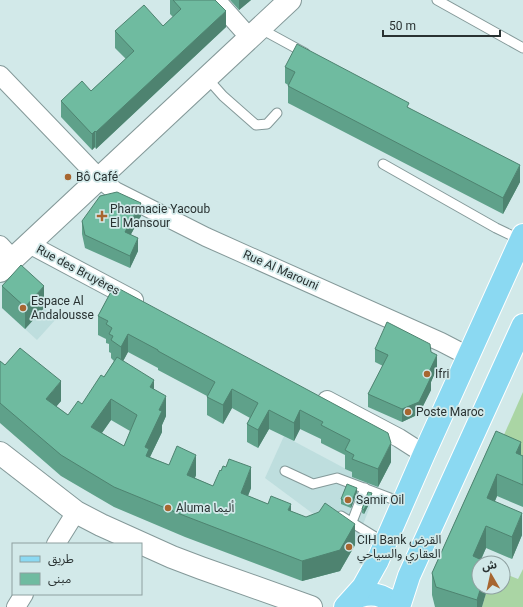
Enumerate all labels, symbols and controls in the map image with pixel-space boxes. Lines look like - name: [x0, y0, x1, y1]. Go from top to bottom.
- scale bar: [383, 12, 500, 38]
- text: 50 m: [389, 19, 416, 33]
- place label: Bô Café: [76, 170, 118, 184]
- marker: Bô Café: [63, 172, 73, 182]
- place label: Pharmacie Yacoub El Mansour: [110, 202, 210, 230]
- marker: Pharmacie Yacoub El Mansour: [97, 211, 107, 221]
- street label: Rue des Bruyères: [34, 242, 122, 298]
- street label: Rue Al Marouni: [241, 247, 321, 293]
- place label: Espace Al Andalousse: [31, 294, 94, 322]
- marker: Espace Al Andalousse: [18, 303, 28, 313]
- place label: Ifri: [435, 367, 450, 381]
- marker: Ifri: [422, 369, 432, 379]
- place label: Poste Maroc: [416, 405, 484, 419]
- marker: Poste Maroc: [403, 407, 413, 417]
- place label: Samir Oil: [356, 493, 404, 507]
- marker: Samir Oil: [343, 495, 353, 505]
- place label: Aluma أليما: [176, 500, 234, 515]
- marker: Aluma أليما: [163, 503, 173, 513]
- place label: CIH Bank القرض العقاري والسياحي: [357, 533, 441, 564]
- marker: CIH Bank القرض العقاري والسياحي: [344, 542, 354, 552]
- legend: [12, 543, 142, 595]
- text: طريق: [48, 552, 74, 567]
- north arrow: [471, 555, 511, 595]
- text: ش: [481, 558, 498, 573]
- text: مبنى: [48, 572, 71, 586]

